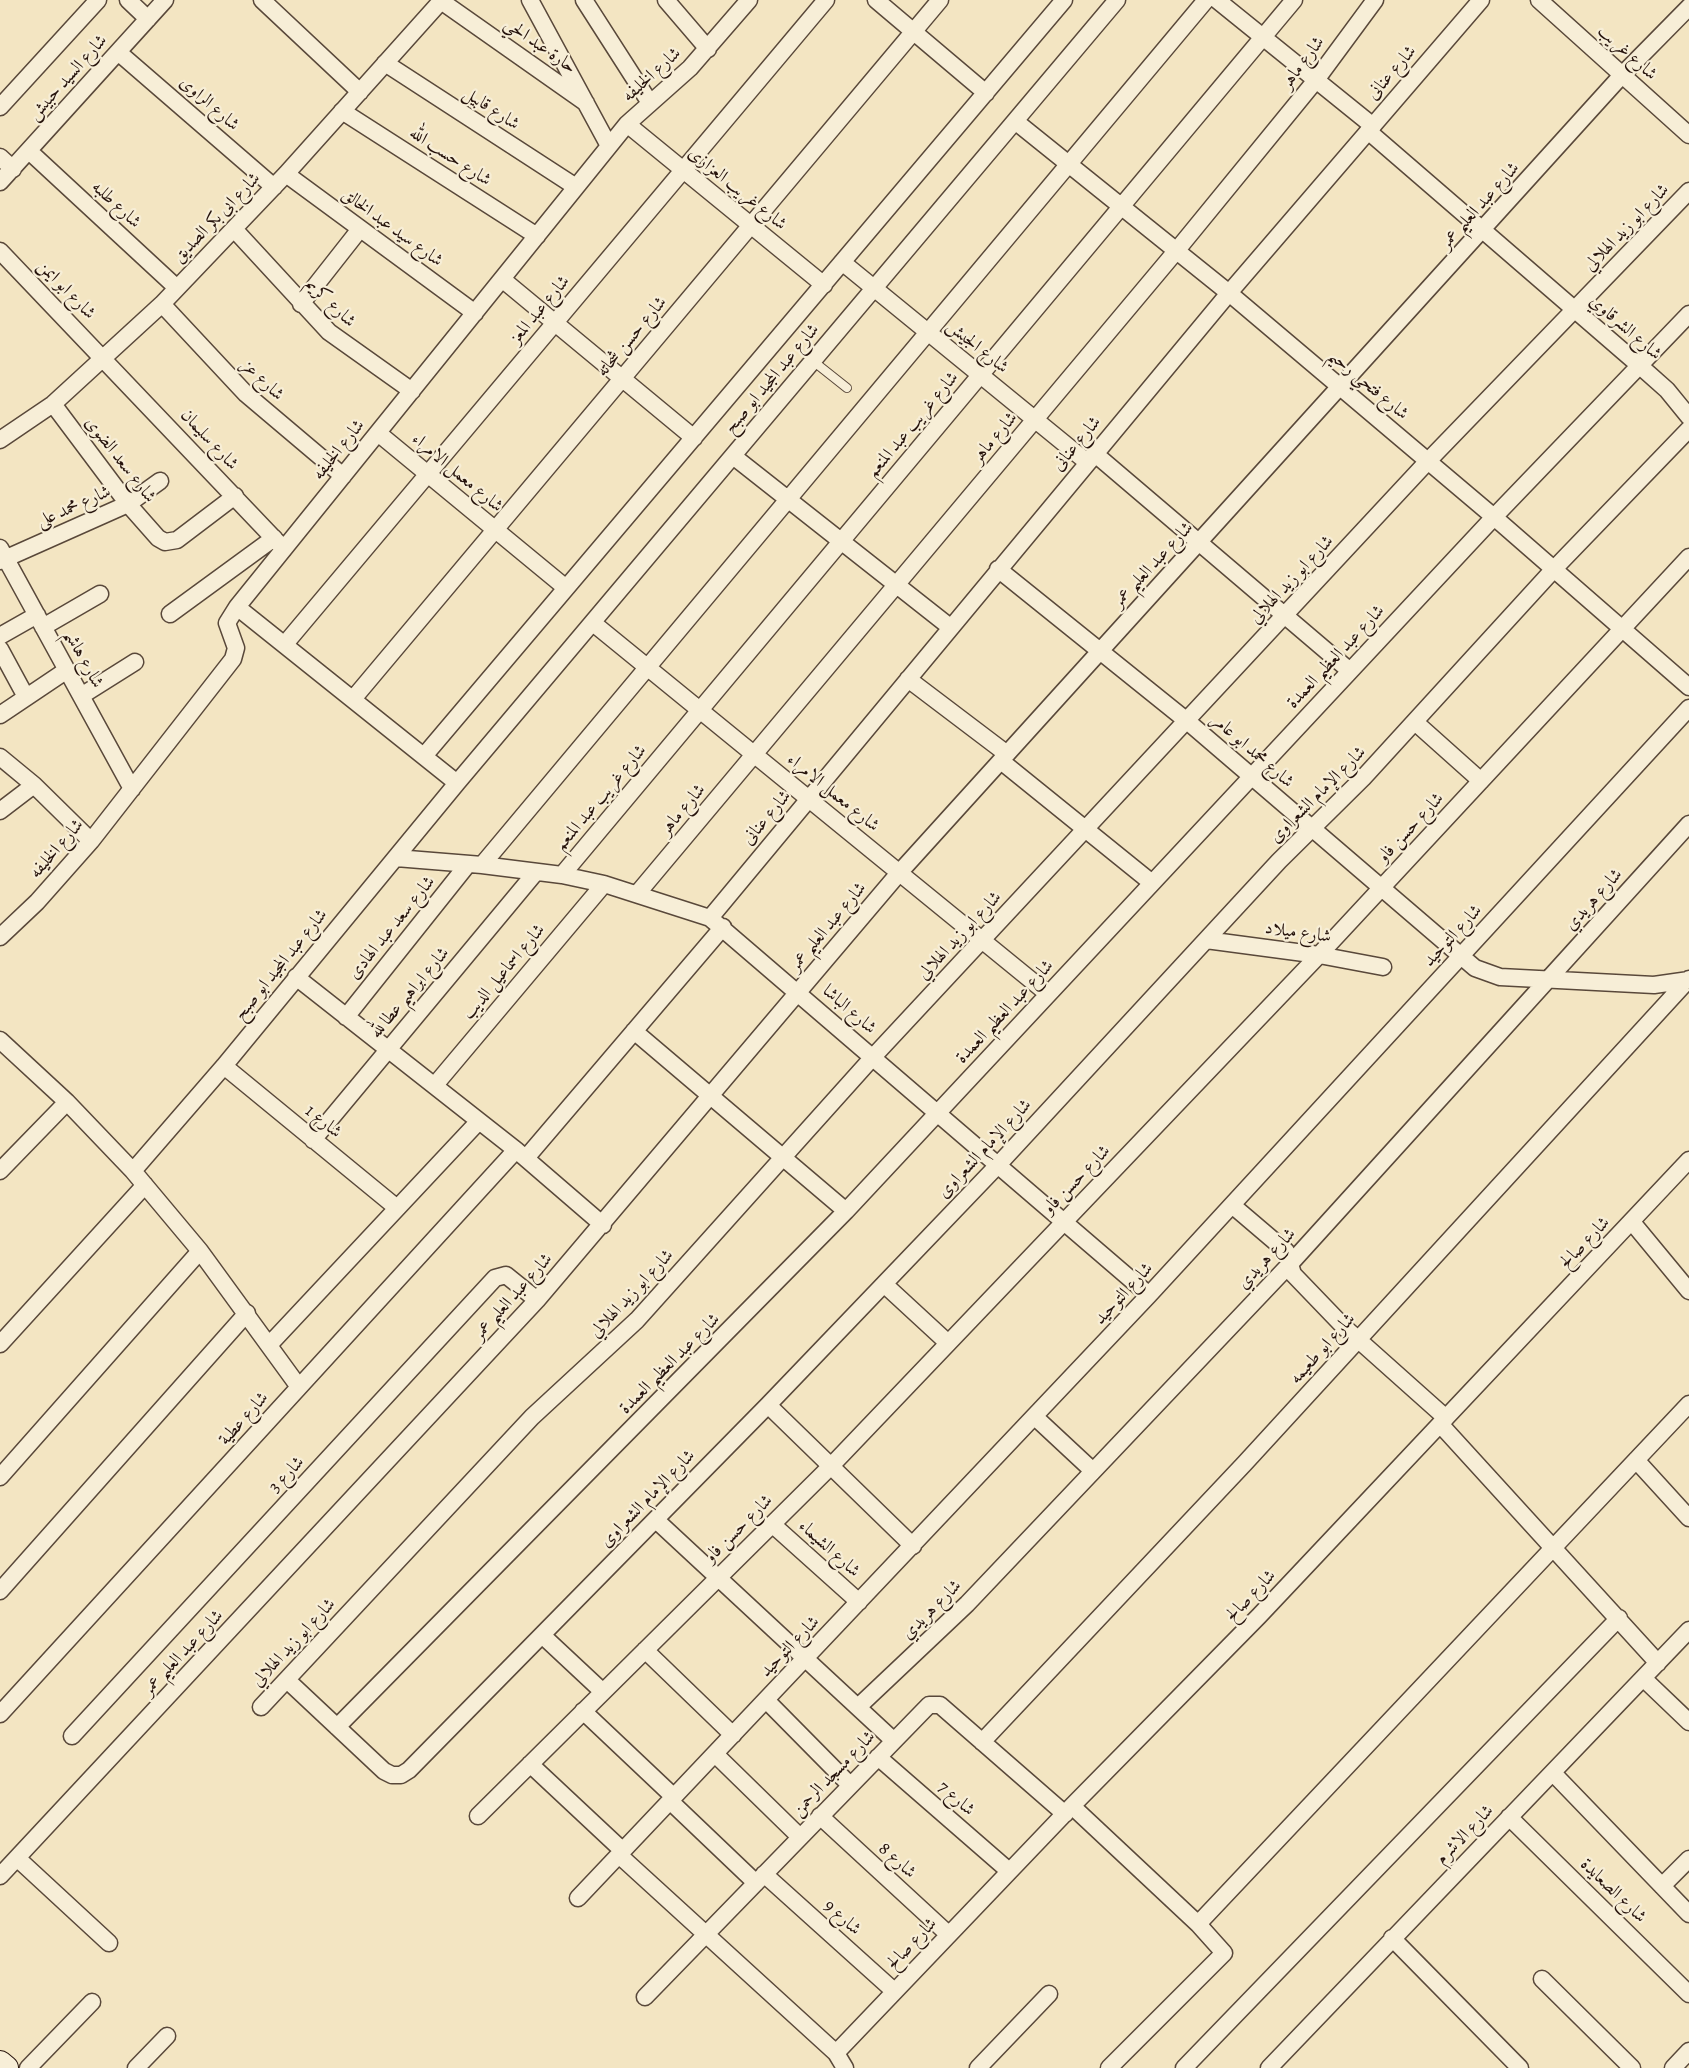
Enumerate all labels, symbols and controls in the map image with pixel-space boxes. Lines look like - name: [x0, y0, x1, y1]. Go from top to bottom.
- street label: حارة عبد الحي: [500, 13, 580, 79]
- street label: شارع غريب: [1593, 21, 1661, 85]
- street label: شارع السيد حبيش: [24, 30, 112, 126]
- street label: شارع ماهر: [1276, 32, 1330, 94]
- street label: شارع عنانى: [1362, 41, 1422, 105]
- street label: شارع الخليفه: [618, 43, 686, 107]
- street label: شارع الراوى: [174, 72, 244, 136]
- street label: شارع قابيل: [459, 83, 523, 135]
- street label: شارع حسب الله: [405, 122, 495, 192]
- street label: شارع غريب العزازى: [683, 143, 791, 235]
- street label: شارع عبد العليم عمر: [1435, 158, 1525, 254]
- street label: شارع ابى بكر الصديق: [169, 168, 265, 268]
- street label: شارع طلبه: [87, 177, 145, 233]
- street label: شارع ابو زيد الهلالي: [1580, 180, 1674, 276]
- street label: شارع سيد عبد الخالق: [337, 184, 447, 272]
- street label: شارع ابو ايمن: [32, 256, 100, 324]
- street label: شارع عبد المعز: [505, 271, 575, 349]
- street label: شارع كريم: [300, 274, 360, 332]
- street label: شارع الشرقاوي: [1584, 291, 1666, 365]
- street label: شارع حسن شحاته: [592, 292, 672, 382]
- street label: شارع الجيش: [941, 315, 1013, 379]
- street label: شارع عبد المجيد ابو صبح: [720, 320, 824, 438]
- street label: شارع فتحي رحيم: [1323, 345, 1413, 425]
- street label: شارع عز: [236, 354, 288, 406]
- street label: شارع غريب عبد المنعم: [862, 368, 964, 482]
- street label: شارع سليمان: [175, 405, 243, 475]
- street label: شارع ماهر: [967, 408, 1023, 468]
- street label: شارع عنانى: [1048, 412, 1106, 476]
- street label: شارع سعد الضوى: [80, 413, 160, 507]
- street label: شارع الخليفه: [308, 415, 370, 485]
- street label: شارع معمل الامراء: [407, 428, 507, 518]
- street label: شارع محمد على: [34, 481, 114, 533]
- street label: شارع عبد العليم عمر: [1108, 518, 1198, 612]
- street label: شارع ابو زيد الهلالي: [1245, 531, 1339, 629]
- street label: شارع عبد العظيم العمدة: [1282, 601, 1390, 713]
- street label: شارع هاشم: [58, 626, 108, 692]
- street label: شارع محمد ابو عامر: [1206, 709, 1298, 793]
- street label: شارع غريب عبد المنعم: [550, 741, 652, 855]
- street label: شارع الإمام الشعراوى: [1265, 742, 1371, 848]
- street label: شارع معمل الامراء: [782, 749, 884, 837]
- street label: شارع ماهر: [655, 780, 711, 840]
- street label: شارع عنانى: [738, 786, 796, 850]
- street label: شارع حسن فاو: [1373, 788, 1449, 868]
- street label: شارع الخليفه: [25, 815, 89, 883]
- street label: شارع هريدي: [1561, 865, 1627, 935]
- street label: شارع سعد عبد الهادى: [344, 872, 440, 984]
- street label: شارع عبد العليم عمر: [785, 878, 871, 976]
- street label: شارع ابو زيد الهلالي: [913, 887, 1007, 985]
- street label: شارع التوحيد: [1419, 900, 1487, 972]
- street label: شارع عبد المجيد ابو صبح: [229, 905, 333, 1025]
- street label: شارع ميلاد: [1263, 918, 1333, 948]
- street label: شارع اسماعيل الديب: [458, 920, 550, 1024]
- street label: شارع ابراهيم عطا لله: [366, 943, 454, 1043]
- street label: شارع عبد العظيم العمدة: [951, 956, 1059, 1068]
- street label: شارع الباشا: [817, 981, 881, 1039]
- street label: شارع الإمام الشعراوى: [933, 1095, 1037, 1203]
- street label: شارع 1: [300, 1101, 346, 1143]
- street label: شارع حسن فاو: [1039, 1141, 1115, 1219]
- street label: شارع صالح: [1555, 1212, 1615, 1274]
- street label: شارع هريدي: [1233, 1224, 1301, 1294]
- street label: شارع ابو زيد الهلالي: [585, 1245, 679, 1343]
- street label: شارع عبد العليم عمر: [468, 1249, 558, 1345]
- street label: شارع التوحيد: [1090, 1258, 1158, 1330]
- street label: شارع عبد العظيم العمدة: [615, 1309, 725, 1419]
- street label: شارع ابو طعيمه: [1285, 1309, 1361, 1389]
- street label: شارع عطية: [214, 1388, 274, 1450]
- street label: شارع الإمام الشعراوى: [596, 1445, 700, 1553]
- street label: شارع 3: [265, 1452, 309, 1498]
- street label: شارع حسن فاو: [700, 1490, 778, 1568]
- street label: شارع الشيماء: [794, 1516, 864, 1582]
- street label: شارع صالح: [1221, 1565, 1281, 1627]
- street label: شارع هريدي: [897, 1575, 967, 1645]
- street label: شارع ابو زيد الهلالي: [247, 1594, 341, 1692]
- street label: شارع عبد العليم عمر: [138, 1606, 228, 1700]
- street label: شارع التوحيد: [755, 1612, 825, 1682]
- street label: شارع مسجد الرحمن: [788, 1727, 880, 1821]
- street label: شارع 7: [933, 1777, 979, 1821]
- street label: شارع الاشرم: [1431, 1801, 1499, 1869]
- street label: شارع 8: [874, 1838, 920, 1884]
- street label: شارع الصعايدة: [1575, 1854, 1651, 1928]
- street label: شارع 9: [819, 1896, 865, 1940]
- street label: شارع صالح: [882, 1913, 942, 1975]

